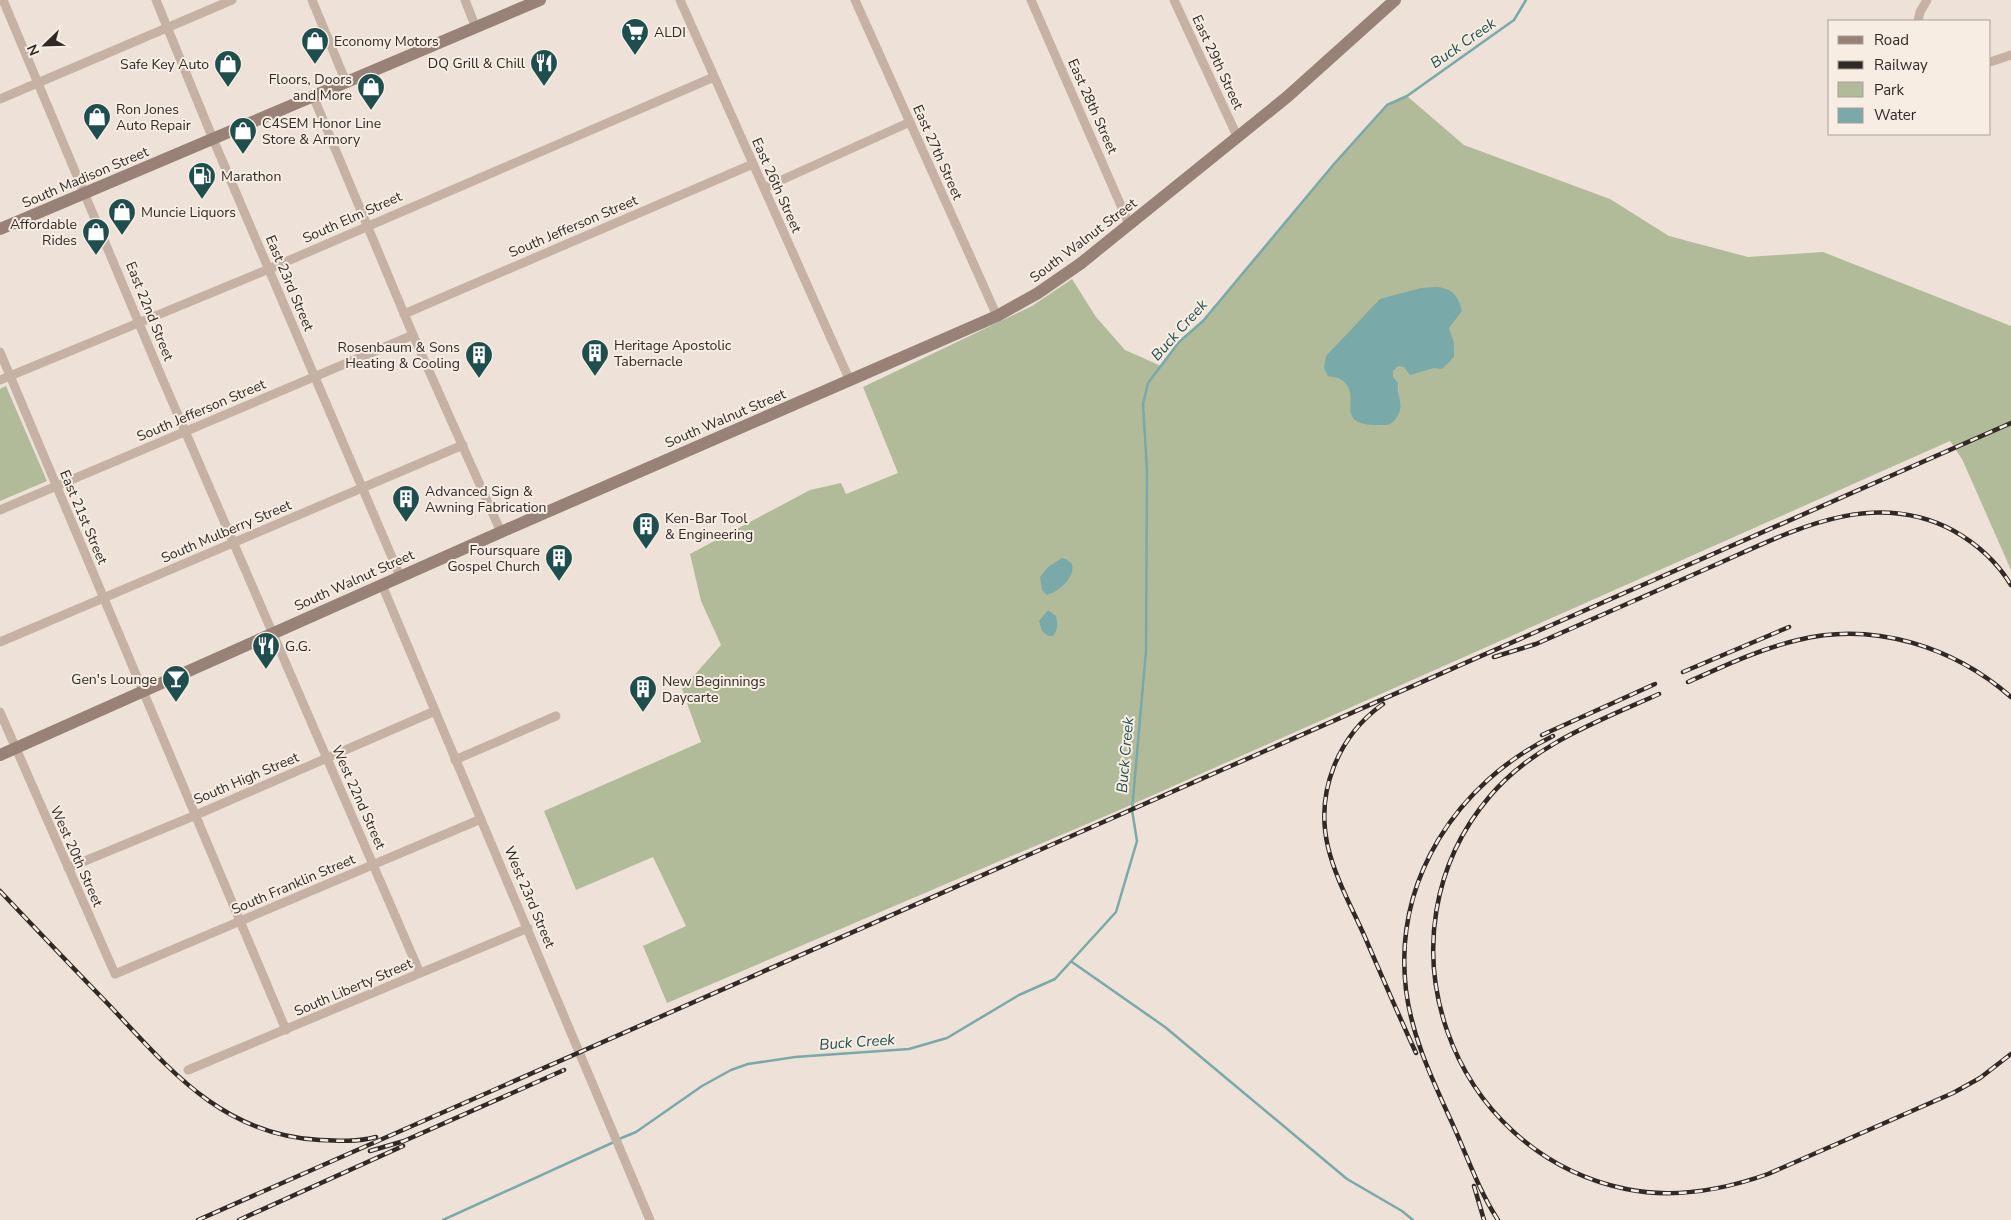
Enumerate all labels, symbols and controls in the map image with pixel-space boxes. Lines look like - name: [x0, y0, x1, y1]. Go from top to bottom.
- street label: East 29th Street: [1187, 12, 1248, 113]
- water label: Buck Creek: [1426, 13, 1500, 73]
- supermarket icon: ALDI: [620, 17, 650, 56]
- north arrow: [20, 20, 70, 70]
- legend: [1828, 20, 1991, 135]
- place label: ALDI: [654, 23, 686, 42]
- shop icon: Economy Motors: [300, 26, 330, 65]
- text: Road: [1874, 30, 1909, 50]
- place label: Economy Motors: [334, 32, 439, 51]
- text: N: [23, 41, 44, 58]
- restaurant icon: DQ Grill & Chill: [529, 48, 559, 87]
- shop icon: Safe Key Auto: [213, 49, 243, 88]
- place label: DQ Grill & Chill: [428, 54, 526, 73]
- place label: Safe Key Auto: [120, 55, 209, 74]
- text: Railway: [1874, 55, 1928, 75]
- street label: East 28th Street: [1063, 56, 1122, 157]
- place label: Floors, Doors and More: [269, 70, 352, 105]
- shop icon: Floors, Doors and More: [356, 72, 386, 111]
- text: Park: [1874, 80, 1904, 100]
- place label: Ron Jones Auto Repair: [116, 100, 191, 135]
- shop icon: Ron Jones Auto Repair: [82, 102, 112, 141]
- street label: East 27th Street: [908, 102, 967, 203]
- text: Water: [1874, 105, 1917, 125]
- place label: C4SEM Honor Line Store & Armory: [262, 114, 381, 149]
- shop icon: C4SEM Honor Line Store & Armory: [228, 116, 258, 155]
- street label: East 26th Street: [747, 135, 806, 236]
- street label: South Madison Street: [19, 142, 151, 213]
- fuel station icon: Marathon: [187, 161, 217, 200]
- place label: Marathon: [221, 167, 281, 186]
- street label: South Elm Street: [300, 187, 405, 248]
- street label: South Jefferson Street: [506, 191, 641, 262]
- street label: South Walnut Street: [1026, 194, 1141, 287]
- shop icon: Muncie Liquors: [107, 197, 137, 236]
- place label: Muncie Liquors: [141, 203, 236, 222]
- place label: Affordable Rides: [10, 215, 77, 250]
- shop icon: Affordable Rides: [81, 217, 111, 256]
- street label: East 23rd Street: [261, 232, 318, 334]
- street label: East 22nd Street: [121, 259, 178, 364]
- water label: Buck Creek: [1146, 295, 1212, 365]
- place label: Heritage Apostolic Tabernacle: [614, 336, 732, 371]
- place label: Rosenbaum & Sons Heating & Cooling: [337, 338, 460, 373]
- building icon: Heritage Apostolic Tabernacle: [580, 338, 610, 377]
- building icon: Rosenbaum & Sons Heating & Cooling: [464, 340, 494, 379]
- street label: South Jefferson Street: [134, 375, 269, 446]
- street label: South Walnut Street: [662, 384, 789, 452]
- street label: East 21st Street: [55, 467, 112, 567]
- place label: Advanced Sign & Awning Fabrication: [425, 482, 547, 517]
- building icon: Advanced Sign & Awning Fabrication: [391, 484, 421, 523]
- street label: South Mulberry Street: [158, 495, 294, 568]
- place label: Ken-Bar Tool & Engineering: [665, 509, 753, 544]
- building icon: Ken-Bar Tool & Engineering: [631, 511, 661, 550]
- place label: Foursquare Gospel Church: [447, 541, 540, 576]
- building icon: Foursquare Gospel Church: [544, 543, 574, 582]
- street label: South Walnut Street: [291, 545, 417, 615]
- restaurant icon: G.G.: [251, 631, 281, 670]
- place label: G.G.: [285, 637, 311, 656]
- bar icon: Gen's Lounge: [161, 664, 191, 703]
- place label: Gen's Lounge: [71, 670, 157, 689]
- place label: New Beginnings Daycarte: [662, 672, 766, 707]
- building icon: New Beginnings Daycarte: [628, 674, 658, 713]
- water label: Buck Creek: [1112, 716, 1138, 794]
- street label: West 22nd Street: [327, 742, 390, 852]
- street label: South High Street: [191, 748, 302, 809]
- street label: West 20th Street: [46, 803, 107, 910]
- street label: West 23rd Street: [500, 843, 560, 951]
- street label: South Franklin Street: [228, 850, 358, 919]
- street label: South Liberty Street: [291, 954, 415, 1021]
- water label: Buck Creek: [819, 1029, 896, 1055]

